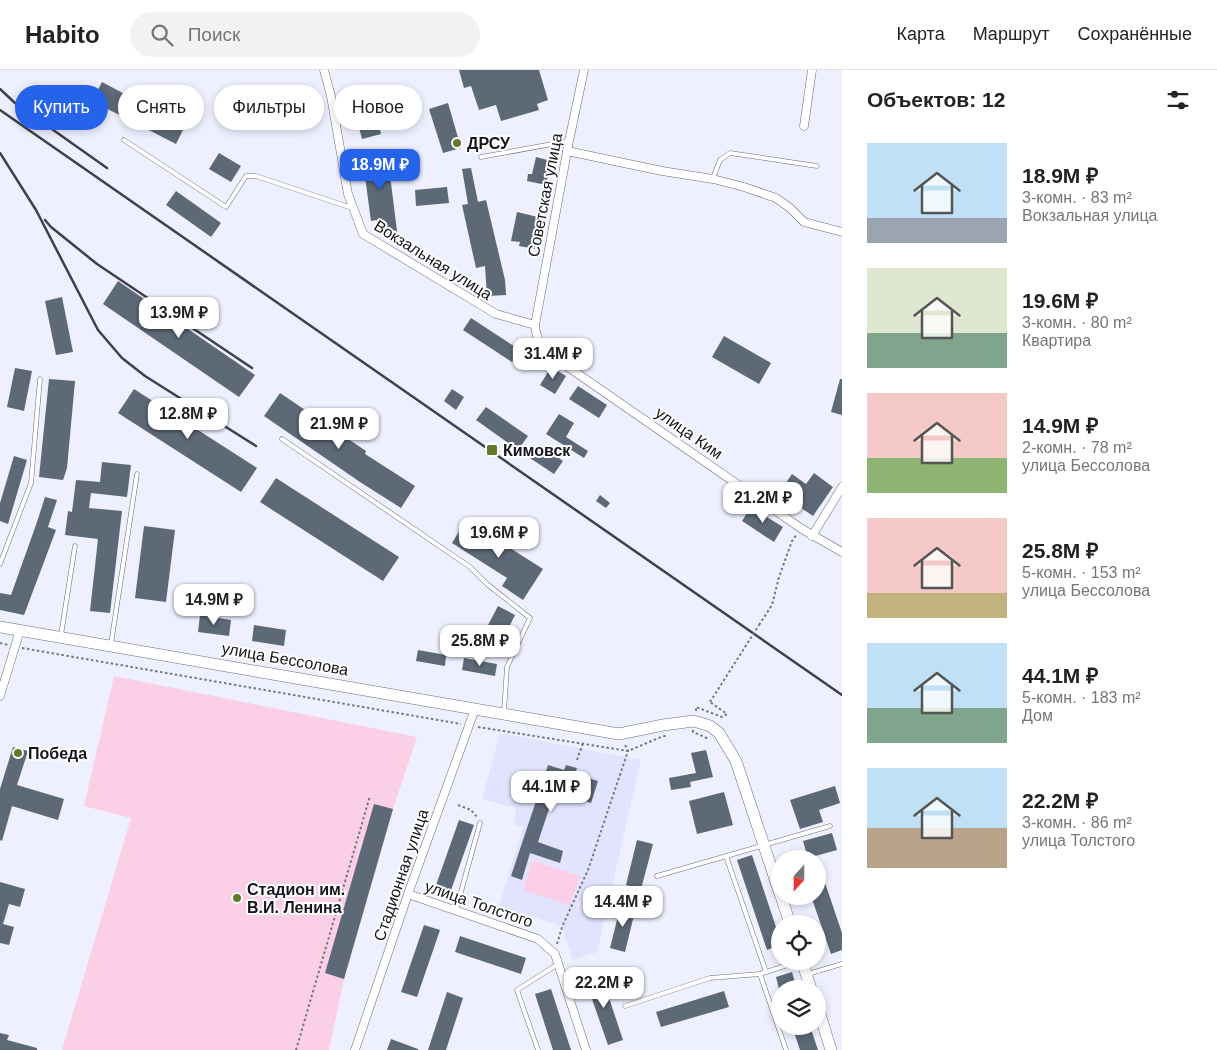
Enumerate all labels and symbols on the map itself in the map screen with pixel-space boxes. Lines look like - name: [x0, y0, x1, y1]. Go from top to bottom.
- street label: Советская улица: [525, 132, 565, 258]
- place label: ДРСУ: [467, 135, 511, 152]
- marker: ДРСУ: [451, 137, 463, 149]
- pin: 18.9M ₽: [334, 148, 426, 191]
- street label: Вокзальная улица: [371, 217, 495, 303]
- pin: 13.9M ₽: [133, 296, 225, 339]
- pin: 31.4M ₽: [507, 338, 599, 380]
- pin: 12.8M ₽: [142, 398, 234, 440]
- street label: улица Ким: [652, 404, 726, 462]
- pin: 21.9M ₽: [293, 408, 385, 450]
- place label: Кимовск: [503, 442, 571, 459]
- marker: Кимовск: [485, 443, 499, 457]
- pin: 21.2M ₽: [717, 482, 809, 524]
- pin: 19.6M ₽: [453, 516, 545, 559]
- pin: 14.9M ₽: [168, 584, 260, 626]
- pin: 25.8M ₽: [434, 624, 526, 667]
- street label: улица Бессолова: [220, 639, 350, 679]
- place label: Победа: [28, 745, 87, 762]
- marker: Победа: [12, 747, 24, 759]
- pin: 44.1M ₽: [505, 770, 597, 813]
- street label: Стадионная улица: [370, 807, 432, 943]
- north arrow: [771, 850, 826, 905]
- street label: улица Толстого: [423, 878, 535, 931]
- place label: Стадион им. В.И. Ленина: [247, 881, 345, 916]
- pin: 14.4M ₽: [577, 886, 669, 928]
- marker: Стадион им. В.И. Ленина: [231, 892, 243, 904]
- pin: 22.2M ₽: [558, 966, 650, 1009]

